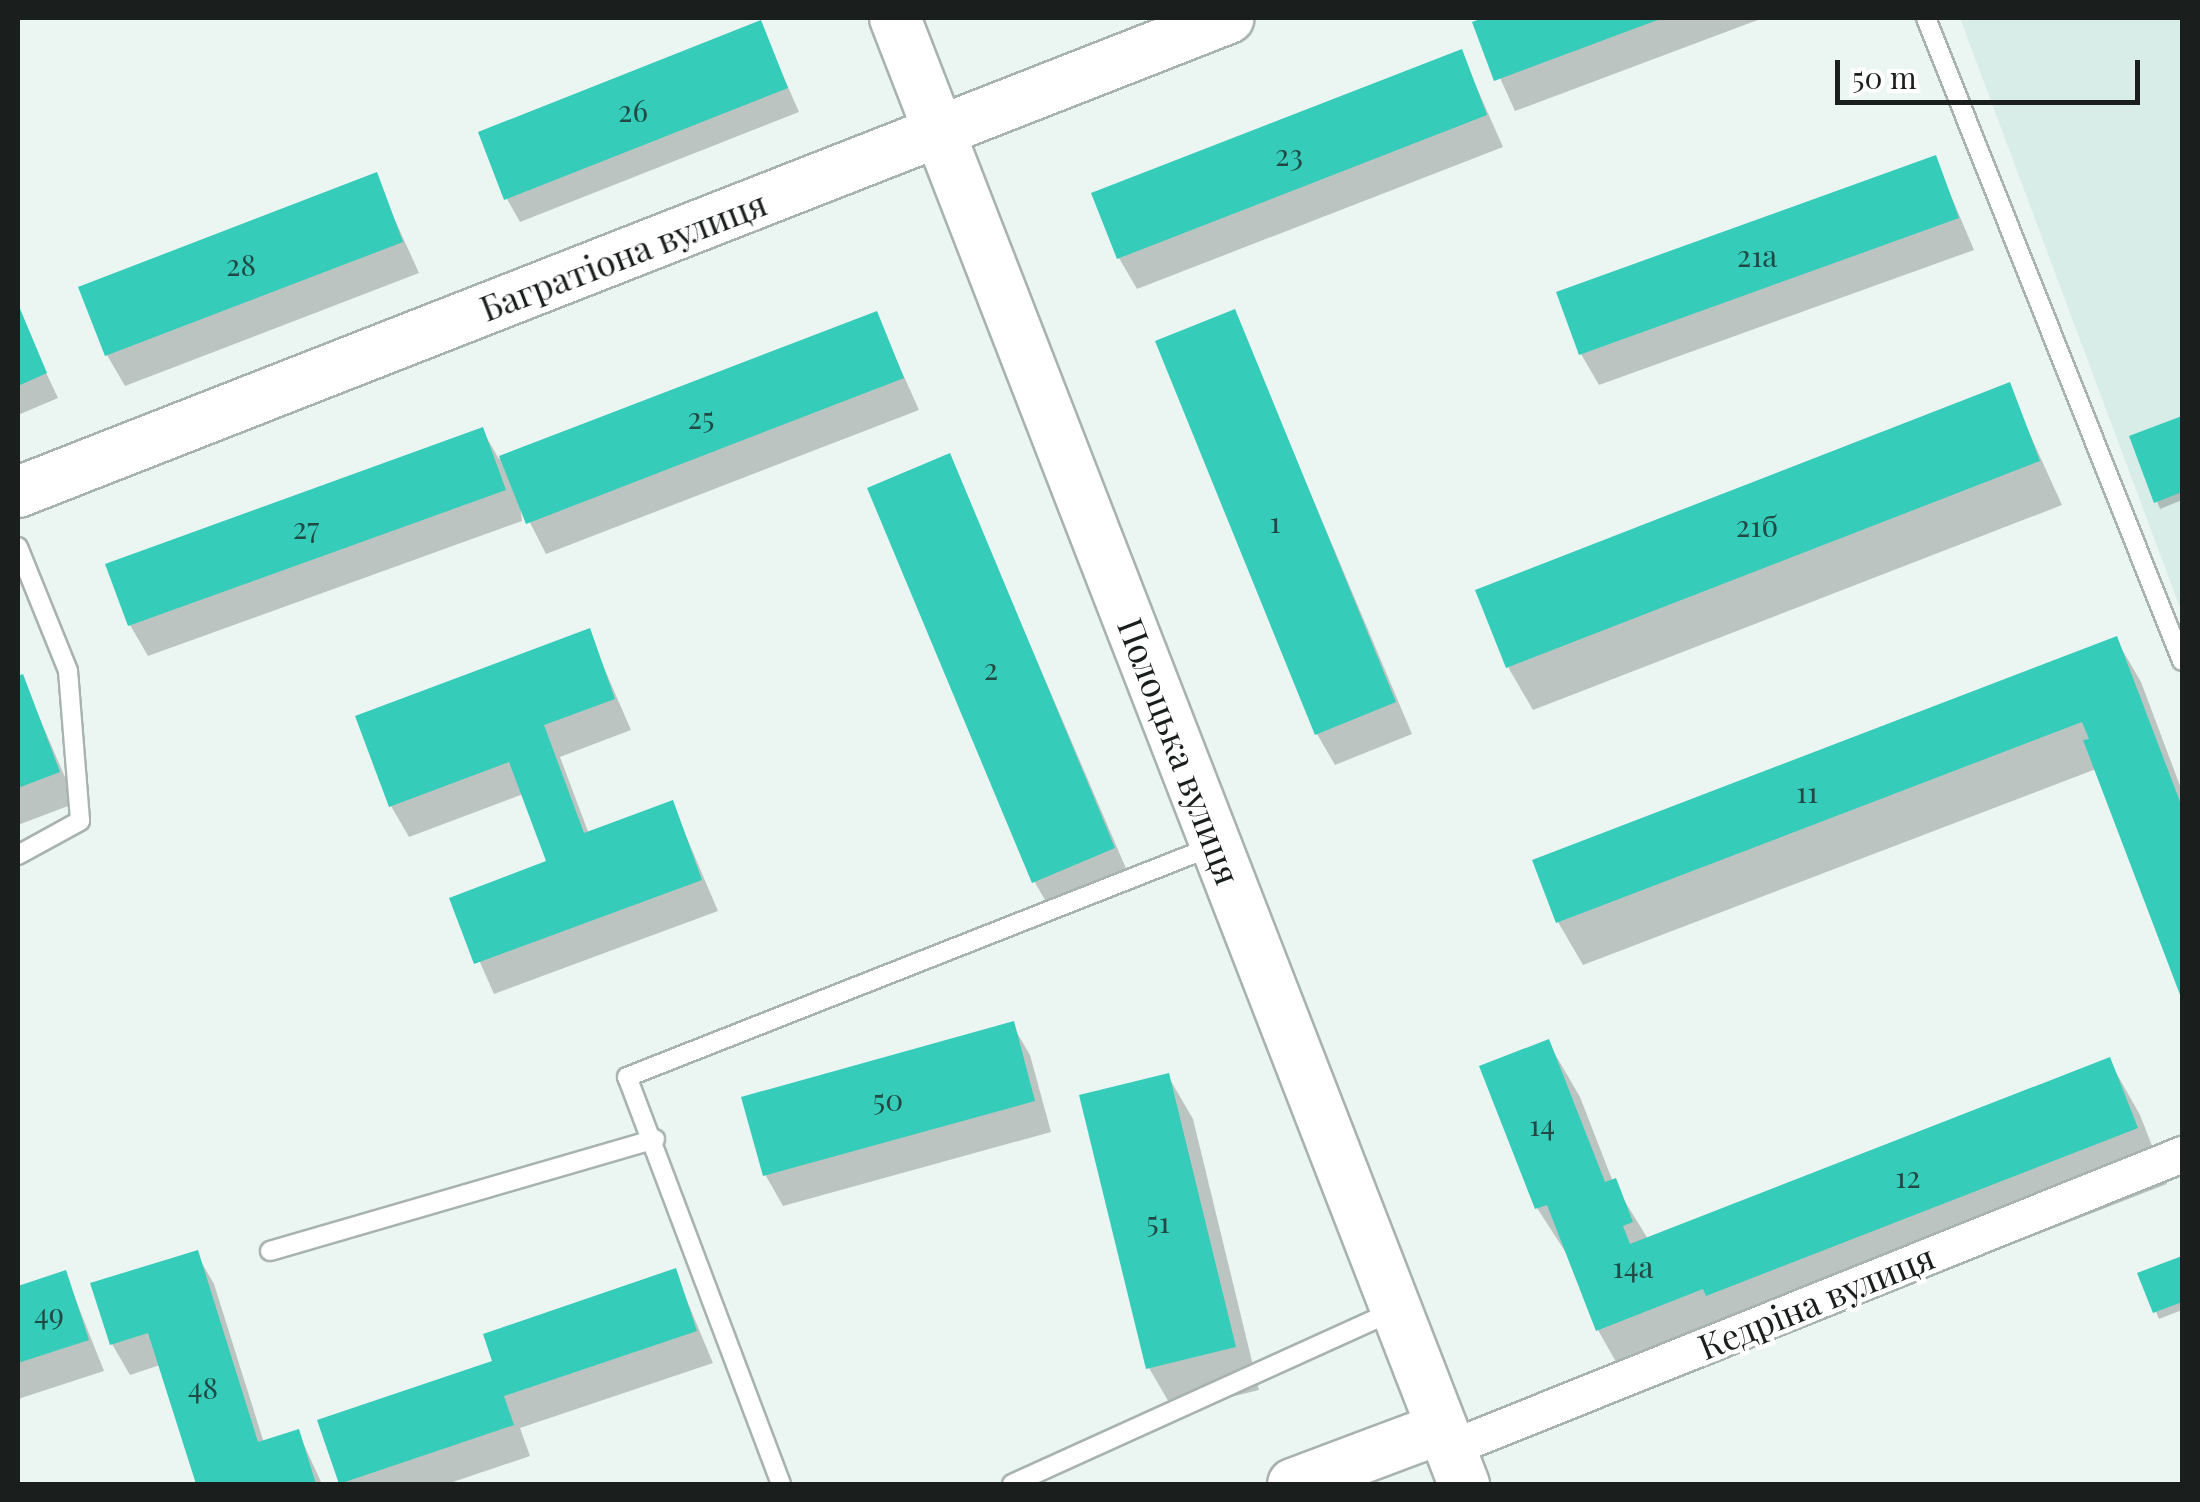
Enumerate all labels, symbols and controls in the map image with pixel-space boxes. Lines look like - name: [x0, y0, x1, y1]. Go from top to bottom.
- scale bar: [1840, 40, 2145, 102]
- text: 50 m: [1852, 57, 1917, 97]
- house number: 26: [618, 92, 648, 128]
- house number: 23: [1275, 136, 1303, 172]
- street label: Багратіона вулиця: [474, 181, 772, 329]
- house number: 21а: [1737, 237, 1777, 273]
- house number: 28: [226, 246, 256, 282]
- house number: 25: [688, 399, 714, 435]
- house number: 1: [1269, 503, 1281, 539]
- house number: 21б: [1736, 507, 1778, 543]
- house number: 27: [293, 509, 319, 545]
- street label: Полоцька вулиця: [1110, 612, 1250, 890]
- house number: 2: [984, 650, 998, 686]
- house number: 11: [1796, 773, 1818, 809]
- house number: 50: [873, 1081, 903, 1117]
- house number: 14: [1529, 1106, 1555, 1142]
- house number: 12: [1895, 1158, 1921, 1194]
- house number: 51: [1146, 1203, 1170, 1239]
- street label: Кедріна вулиця: [1692, 1235, 1940, 1367]
- house number: 14а: [1613, 1248, 1653, 1284]
- house number: 49: [34, 1295, 64, 1331]
- house number: 48: [188, 1369, 218, 1405]

